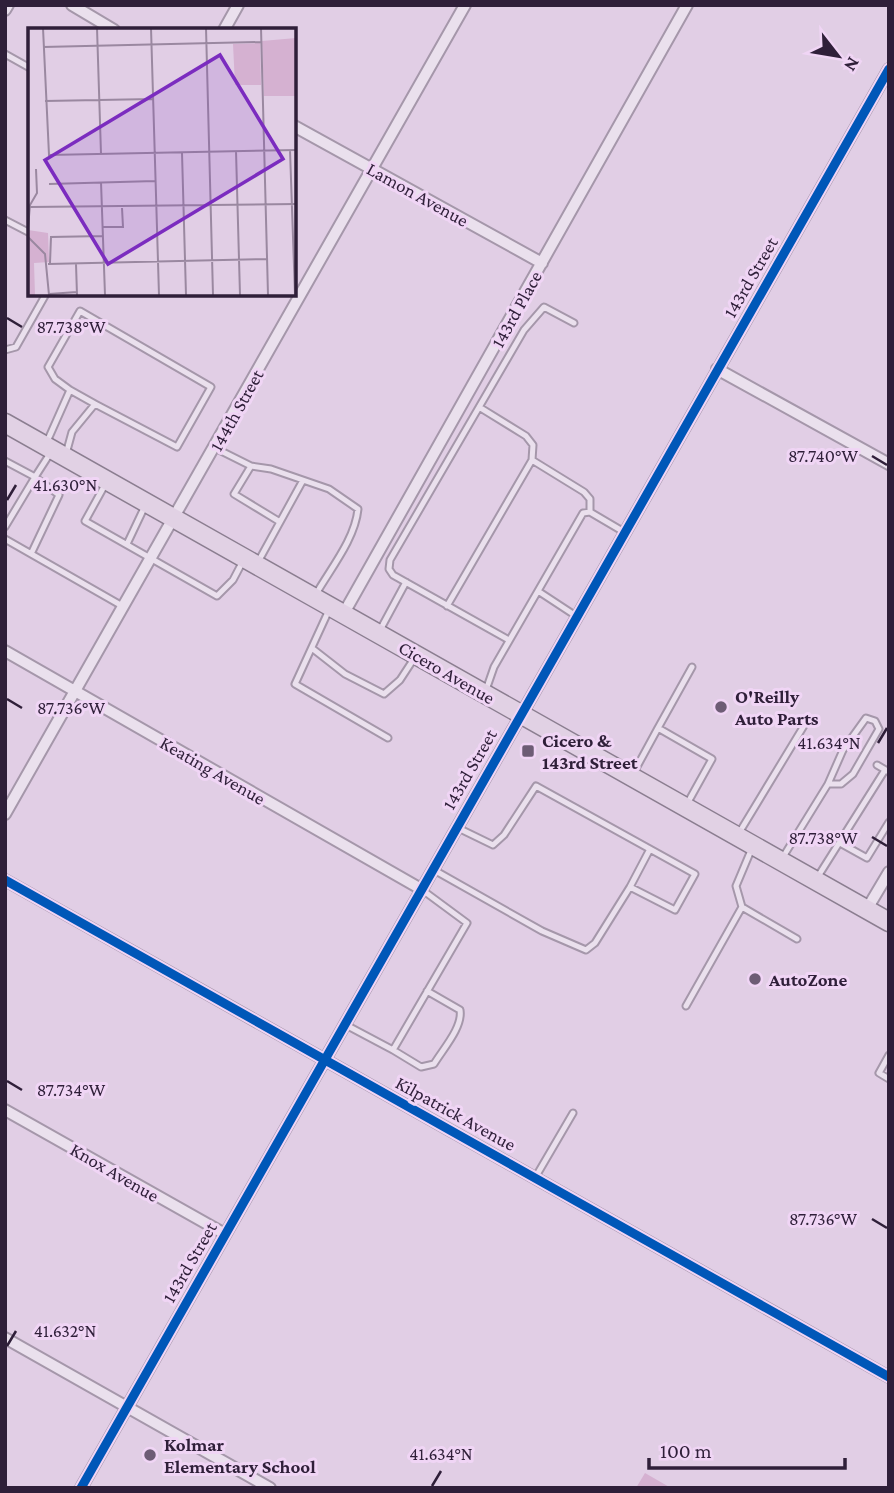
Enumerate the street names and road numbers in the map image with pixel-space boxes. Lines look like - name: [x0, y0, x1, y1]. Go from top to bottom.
- street label: Lamon Avenue: [363, 158, 472, 231]
- street label: 143rd Street: [719, 233, 782, 321]
- street label: 143rd Place: [487, 267, 546, 351]
- street label: 144th Street: [205, 365, 268, 455]
- street label: Cicero Avenue: [395, 636, 499, 708]
- street label: 143rd Street: [438, 725, 501, 813]
- street label: Keating Avenue: [156, 732, 269, 809]
- street label: Kilpatrick Avenue: [392, 1072, 519, 1155]
- street label: Knox Avenue: [67, 1139, 163, 1206]
- street label: 143rd Street: [158, 1218, 221, 1306]

